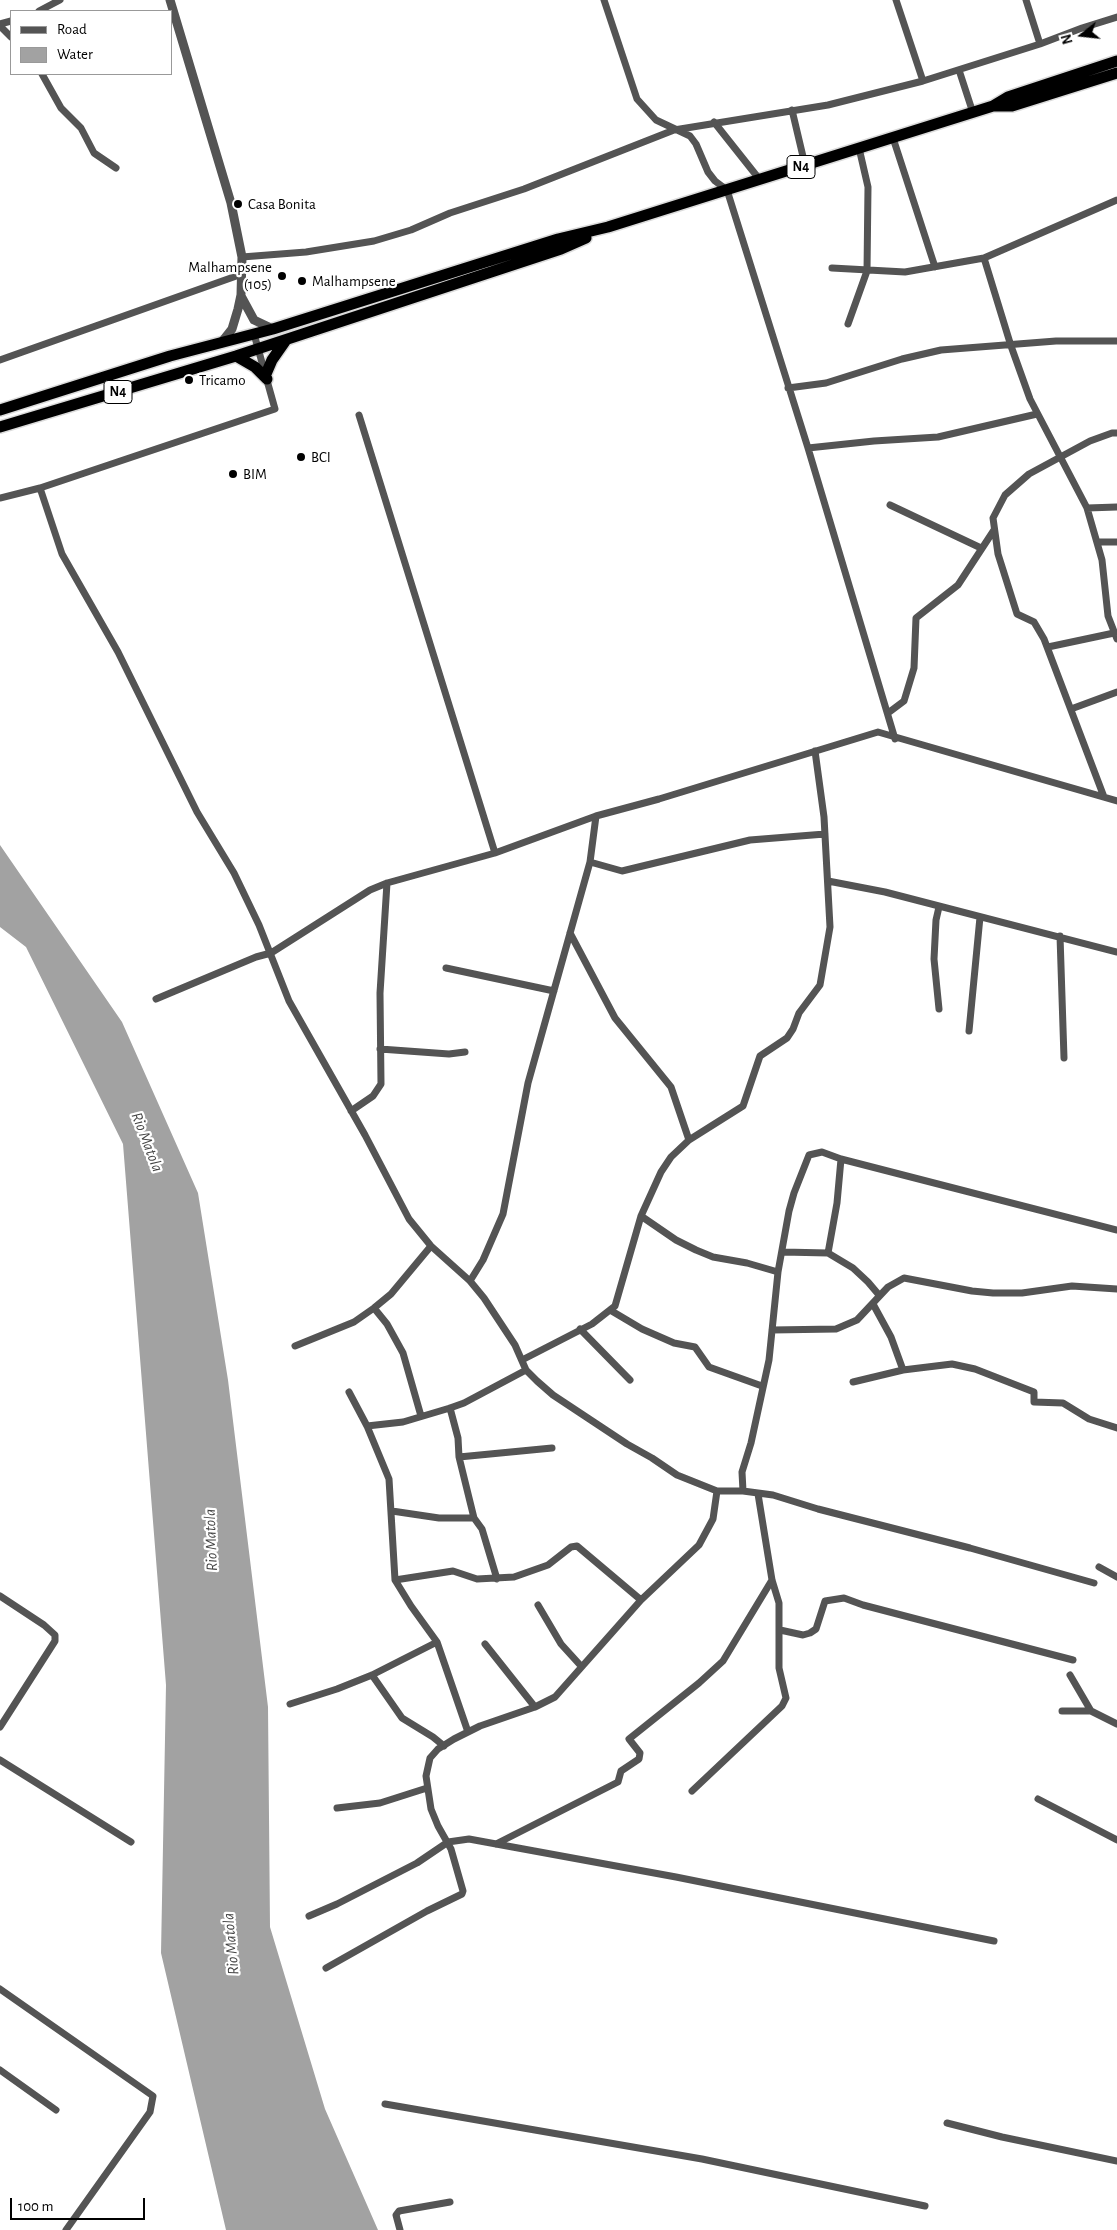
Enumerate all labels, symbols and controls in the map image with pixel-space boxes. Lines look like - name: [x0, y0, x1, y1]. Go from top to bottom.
- legend: [10, 10, 172, 75]
- north arrow: [1057, 10, 1107, 60]
- text: Road: [57, 22, 87, 37]
- text: N: [1060, 33, 1076, 46]
- text: Water: [57, 47, 93, 62]
- road number: N4: [787, 156, 815, 178]
- place label: Casa Bonita: [248, 195, 316, 213]
- marker: Casa Bonita: [232, 198, 244, 210]
- place label: Malhampsene (105): [188, 258, 272, 293]
- marker: Malhampsene (105): [276, 270, 288, 282]
- place label: Malhampsene: [312, 272, 396, 290]
- marker: Malhampsene: [296, 275, 308, 287]
- place label: Tricamo: [199, 371, 246, 389]
- marker: Tricamo: [183, 374, 195, 386]
- road number: N4: [104, 381, 132, 404]
- place label: BCI: [311, 448, 331, 466]
- marker: BCI: [295, 451, 307, 463]
- place label: BIM: [243, 465, 267, 483]
- marker: BIM: [227, 468, 239, 480]
- water label: Rio Matola: [127, 1109, 167, 1175]
- water label: Rio Matola: [200, 1509, 222, 1571]
- water label: Rio Matola: [219, 1912, 243, 1976]
- scale bar: [12, 2188, 148, 2220]
- text: 100 m: [18, 2199, 53, 2214]

